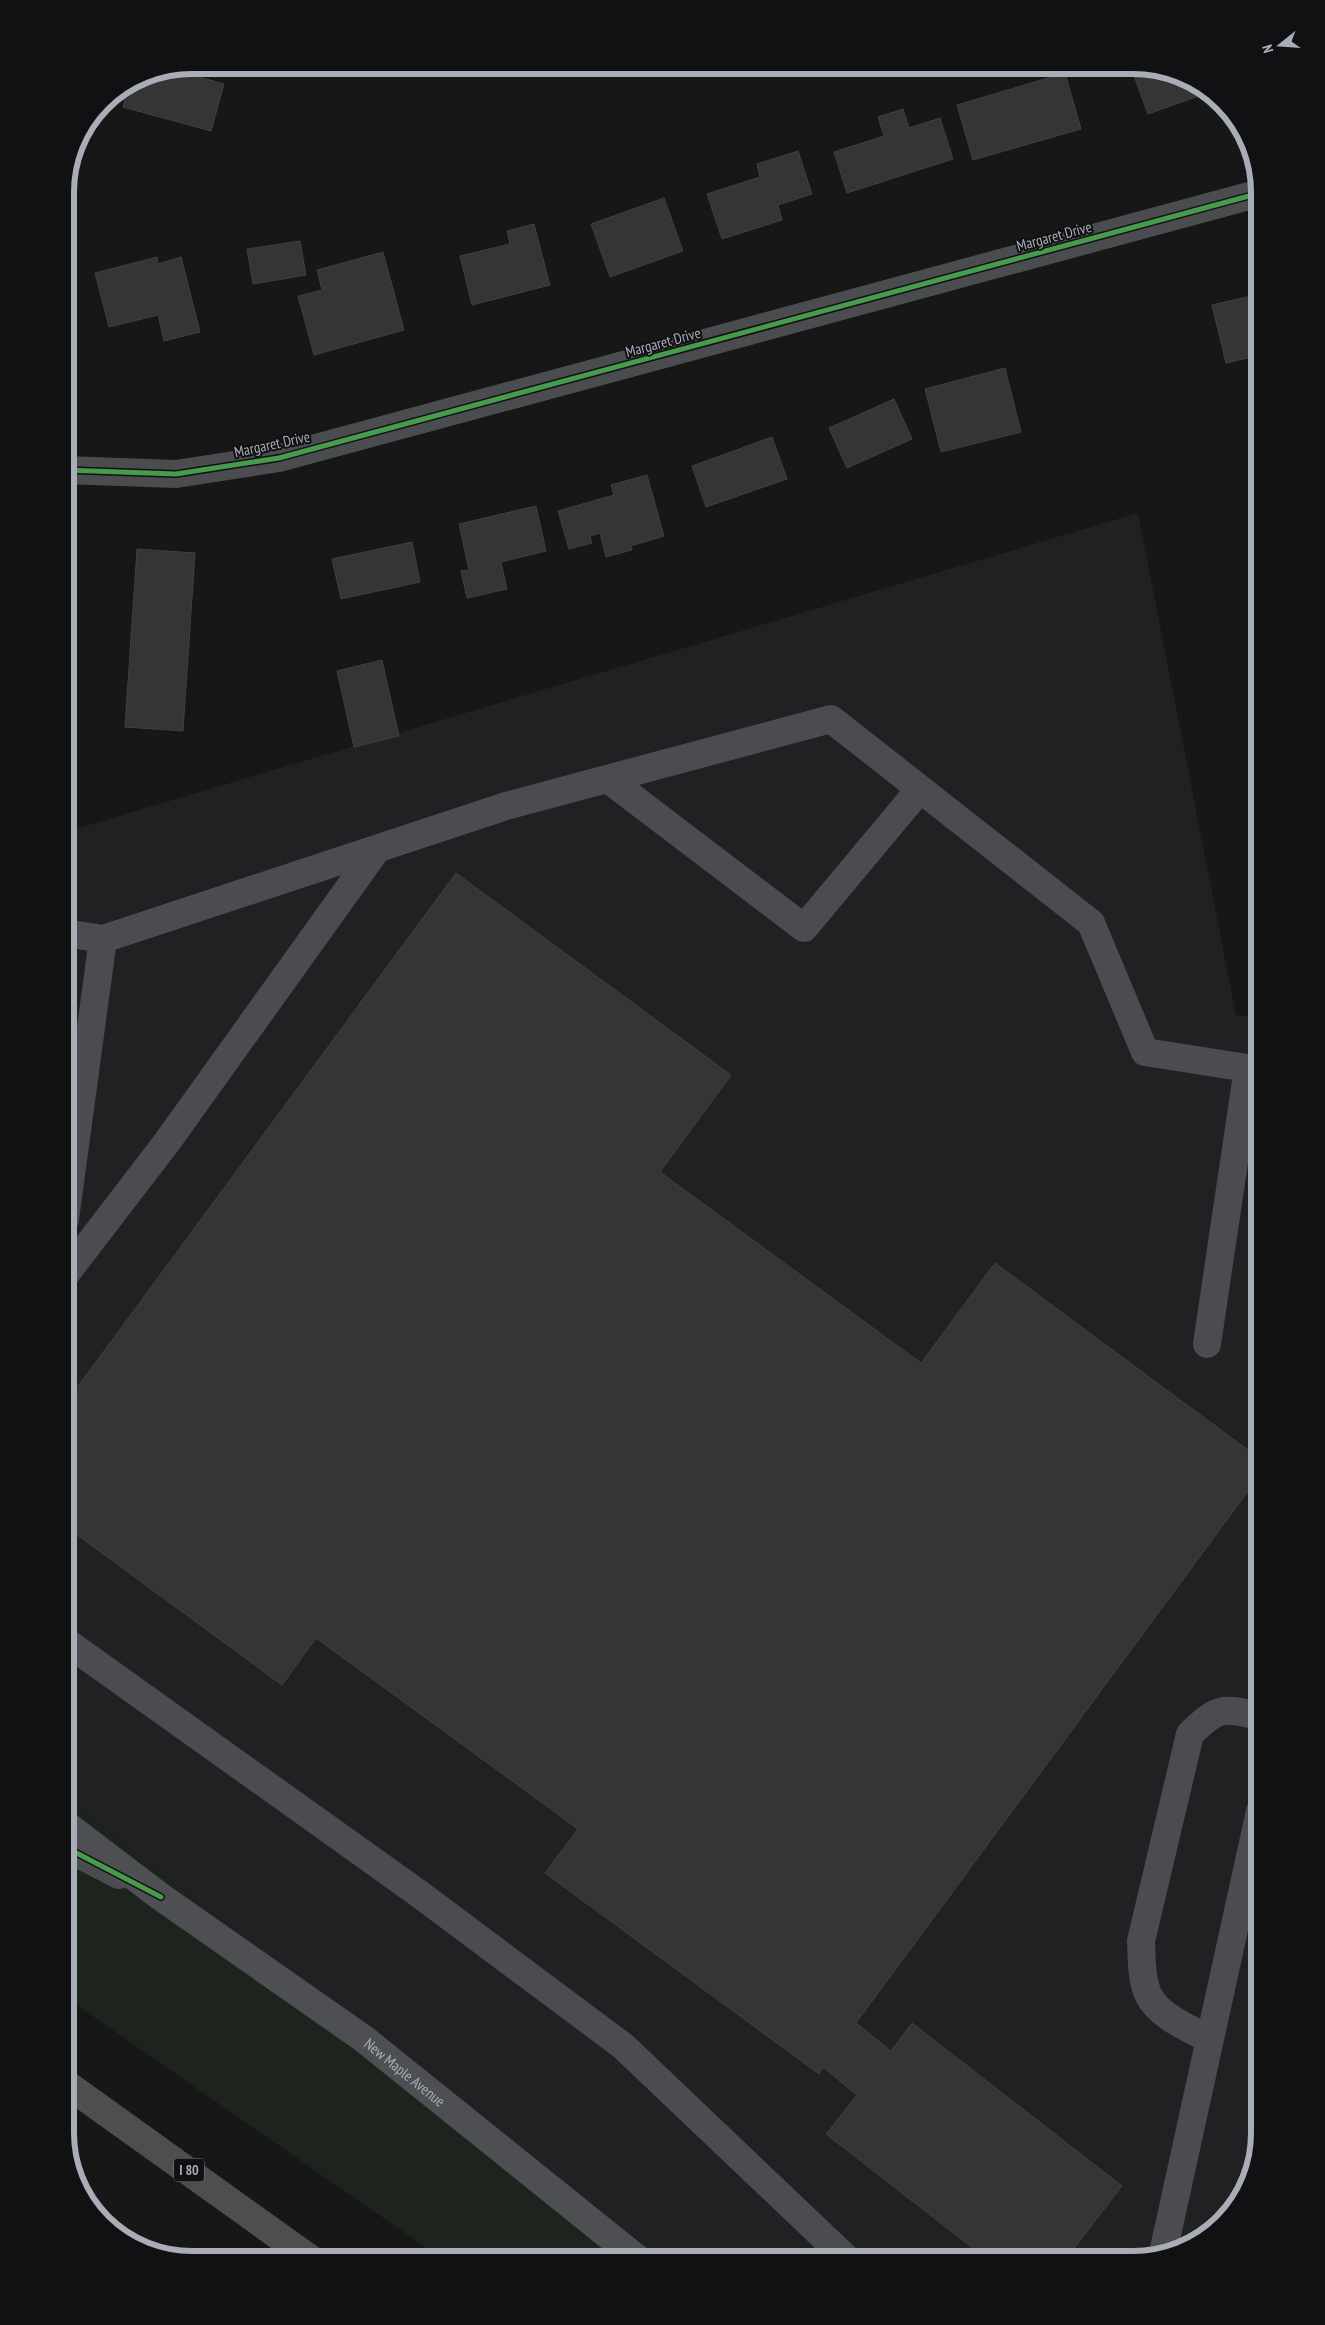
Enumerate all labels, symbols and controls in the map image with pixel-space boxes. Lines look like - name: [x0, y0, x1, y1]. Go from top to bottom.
- north arrow: [1255, 20, 1305, 70]
- text: N: [1258, 43, 1277, 55]
- street label: Margaret Drive: [1014, 217, 1094, 255]
- street label: Margaret Drive: [623, 323, 703, 361]
- street label: Margaret Drive: [232, 427, 312, 461]
- street label: New Maple Avenue: [361, 2034, 449, 2110]
- road number: I 80: [174, 2158, 204, 2182]

